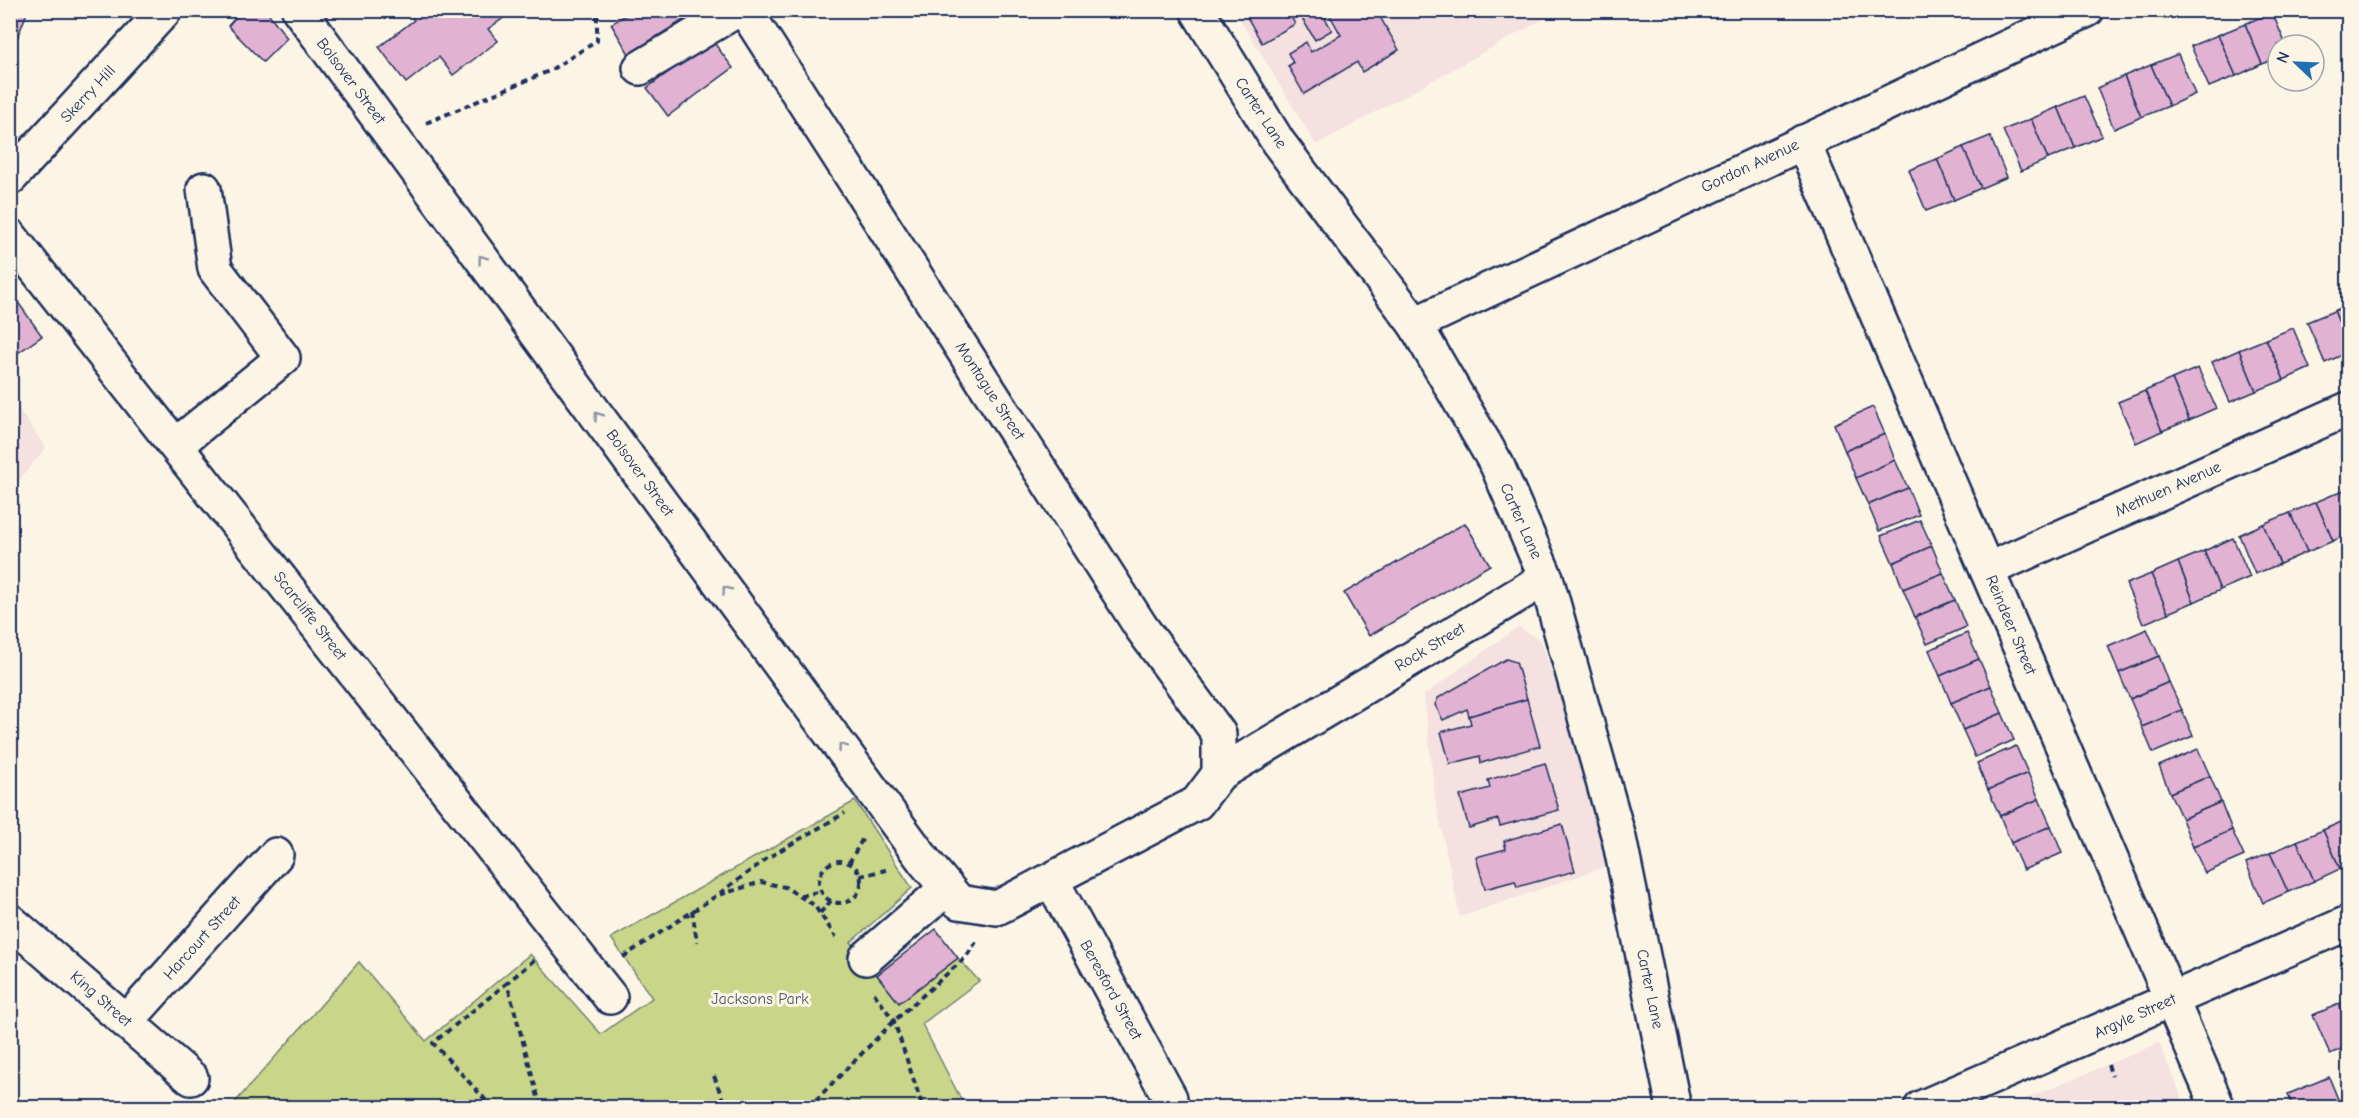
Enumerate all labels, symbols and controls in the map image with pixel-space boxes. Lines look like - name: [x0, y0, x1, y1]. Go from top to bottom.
- north arrow: [2266, 33, 2326, 93]
- street label: Bolsover Street: [313, 34, 389, 128]
- text: N: [2273, 49, 2293, 66]
- street label: Skerry Hill: [57, 62, 119, 126]
- street label: Carter Lane: [1231, 74, 1291, 152]
- street label: Gordon Avenue: [1698, 136, 1802, 196]
- one-way arrow: [479, 255, 490, 266]
- street label: Montague Street: [952, 339, 1029, 444]
- one-way arrow: [594, 412, 605, 423]
- street label: Bolsover Street: [602, 426, 678, 520]
- street label: Methuen Avenue: [2112, 458, 2224, 520]
- street label: Carter Lane: [1496, 480, 1546, 562]
- street label: Scarcliffe Street: [270, 568, 350, 664]
- street label: Reindeer Street: [1982, 573, 2040, 678]
- one-way arrow: [722, 586, 733, 597]
- street label: Rock Street: [1392, 619, 1469, 675]
- one-way arrow: [838, 743, 849, 754]
- street label: Harcourt Street: [160, 892, 245, 984]
- street label: Beresford Street: [1076, 937, 1146, 1043]
- street label: Carter Lane: [1633, 947, 1667, 1031]
- street label: King Street: [67, 967, 136, 1031]
- park label: Jacksons Park: [711, 990, 809, 1008]
- street label: Argyle Street: [2091, 990, 2179, 1042]

